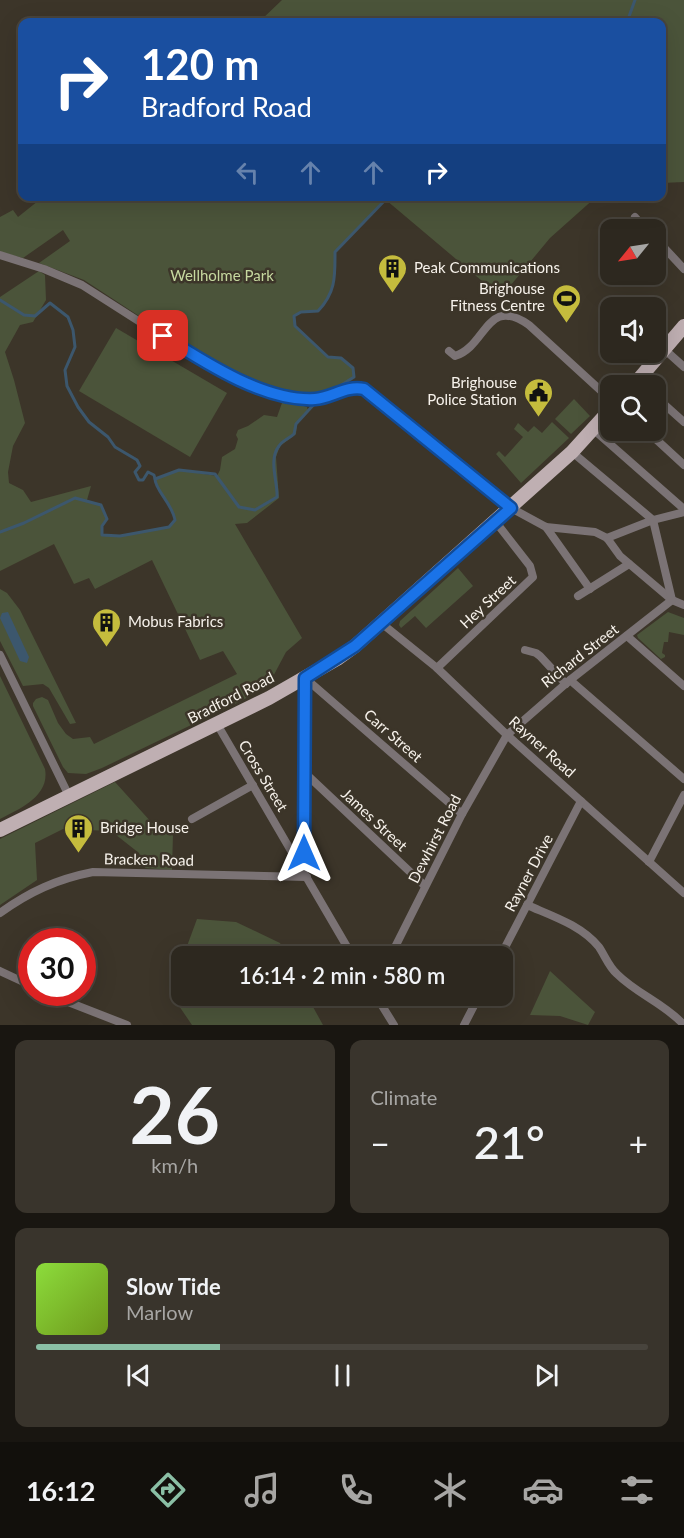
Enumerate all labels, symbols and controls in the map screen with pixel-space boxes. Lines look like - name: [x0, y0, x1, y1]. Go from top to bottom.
- text: 120 m: [141, 39, 259, 89]
- icon: right: [42, 42, 120, 120]
- text: Bradford Road: [141, 90, 312, 123]
- icon: left: [231, 156, 264, 189]
- icon: ahead: [294, 156, 327, 189]
- icon: ahead: [357, 156, 390, 189]
- icon: right: [420, 156, 453, 189]
- north arrow: [600, 219, 666, 285]
- map controls: [600, 219, 666, 441]
- building icon: Peak Communications: [377, 252, 409, 294]
- place label: Peak Communications: [414, 258, 560, 276]
- park label: Wellholme Park: [170, 266, 274, 284]
- place label: Brighouse Fitness Centre: [450, 279, 545, 314]
- sports icon: Brighouse Fitness Centre: [550, 282, 582, 324]
- button: sound: [600, 297, 666, 363]
- pin: [137, 310, 188, 361]
- icon: arrive: [146, 319, 179, 352]
- place label: Brighouse Police Station: [427, 373, 517, 408]
- button: search: [600, 375, 666, 441]
- public building icon: Brighouse Police Station: [522, 376, 554, 418]
- street label: Hey Street: [456, 571, 519, 632]
- building icon: Mobus Fabrics: [91, 606, 123, 648]
- place label: Mobus Fabrics: [128, 612, 223, 630]
- street label: Richard Street: [537, 619, 622, 691]
- street label: Bradford Road: [184, 668, 277, 727]
- street label: Carr Street: [361, 705, 427, 766]
- street label: Rayner Road: [506, 712, 579, 781]
- street label: Cross Street: [236, 737, 292, 815]
- street label: James Street: [338, 784, 412, 855]
- street label: Dewhirst Road: [404, 791, 464, 886]
- building icon: Bridge House: [63, 812, 95, 854]
- place label: Bridge House: [100, 818, 189, 836]
- position arrow: [272, 821, 336, 885]
- street label: Rayner Drive: [500, 831, 556, 914]
- street label: Bracken Road: [104, 849, 194, 869]
- speed limit sign: 30: [18, 928, 96, 1006]
- text: 16:14 · 2 min · 580 m: [239, 962, 445, 989]
- text: 26: [130, 1067, 220, 1161]
- text: Climate: [371, 1085, 437, 1109]
- text: 21°: [474, 1115, 545, 1169]
- text: −: [371, 1123, 390, 1163]
- text: +: [629, 1123, 648, 1163]
- text: km/h: [151, 1153, 198, 1177]
- text: Slow Tide: [126, 1273, 221, 1300]
- text: Marlow: [126, 1300, 193, 1324]
- icon: previous: [122, 1359, 155, 1392]
- icon: pause: [326, 1359, 359, 1392]
- icon: next: [530, 1359, 563, 1392]
- icon: directions: [147, 1469, 189, 1511]
- icon: music: [241, 1469, 283, 1511]
- icon: phone: [335, 1469, 377, 1511]
- icon: climate: [429, 1469, 471, 1511]
- icon: car: [522, 1469, 564, 1511]
- icon: filters: [616, 1469, 658, 1511]
- text: 16:12: [26, 1474, 95, 1507]

